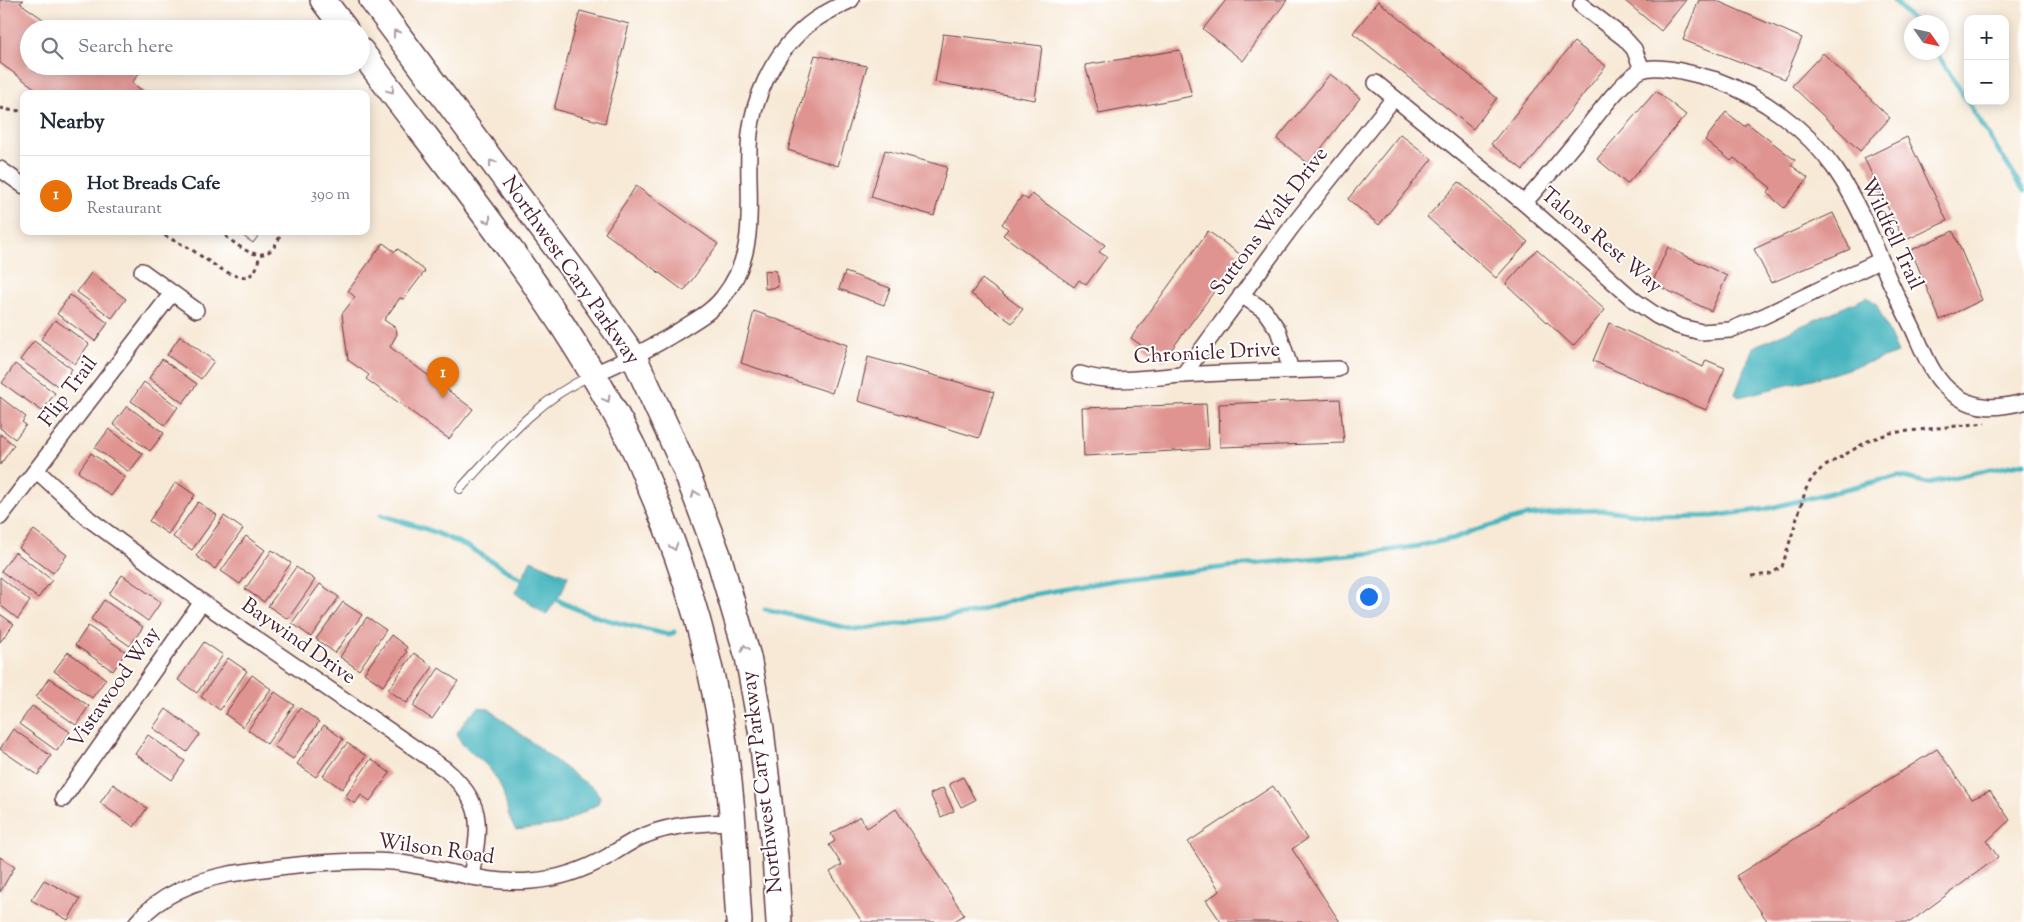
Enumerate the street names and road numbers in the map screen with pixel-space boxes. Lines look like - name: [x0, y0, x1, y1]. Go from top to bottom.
- street label: Suttons Walk Drive: [1204, 141, 1336, 303]
- street label: Northwest Cary Parkway: [493, 171, 647, 372]
- street label: Wildfell Trail: [1852, 173, 1930, 295]
- street label: Talons Rest Way: [1534, 181, 1669, 301]
- street label: Chronicle Drive: [1133, 335, 1281, 373]
- street label: Flip Trail: [32, 350, 106, 434]
- street label: Baywind Drive: [235, 591, 361, 693]
- street label: Vistawood Way: [62, 620, 169, 755]
- street label: Northwest Cary Parkway: [734, 668, 792, 895]
- street label: Wilson Road: [376, 827, 497, 873]

